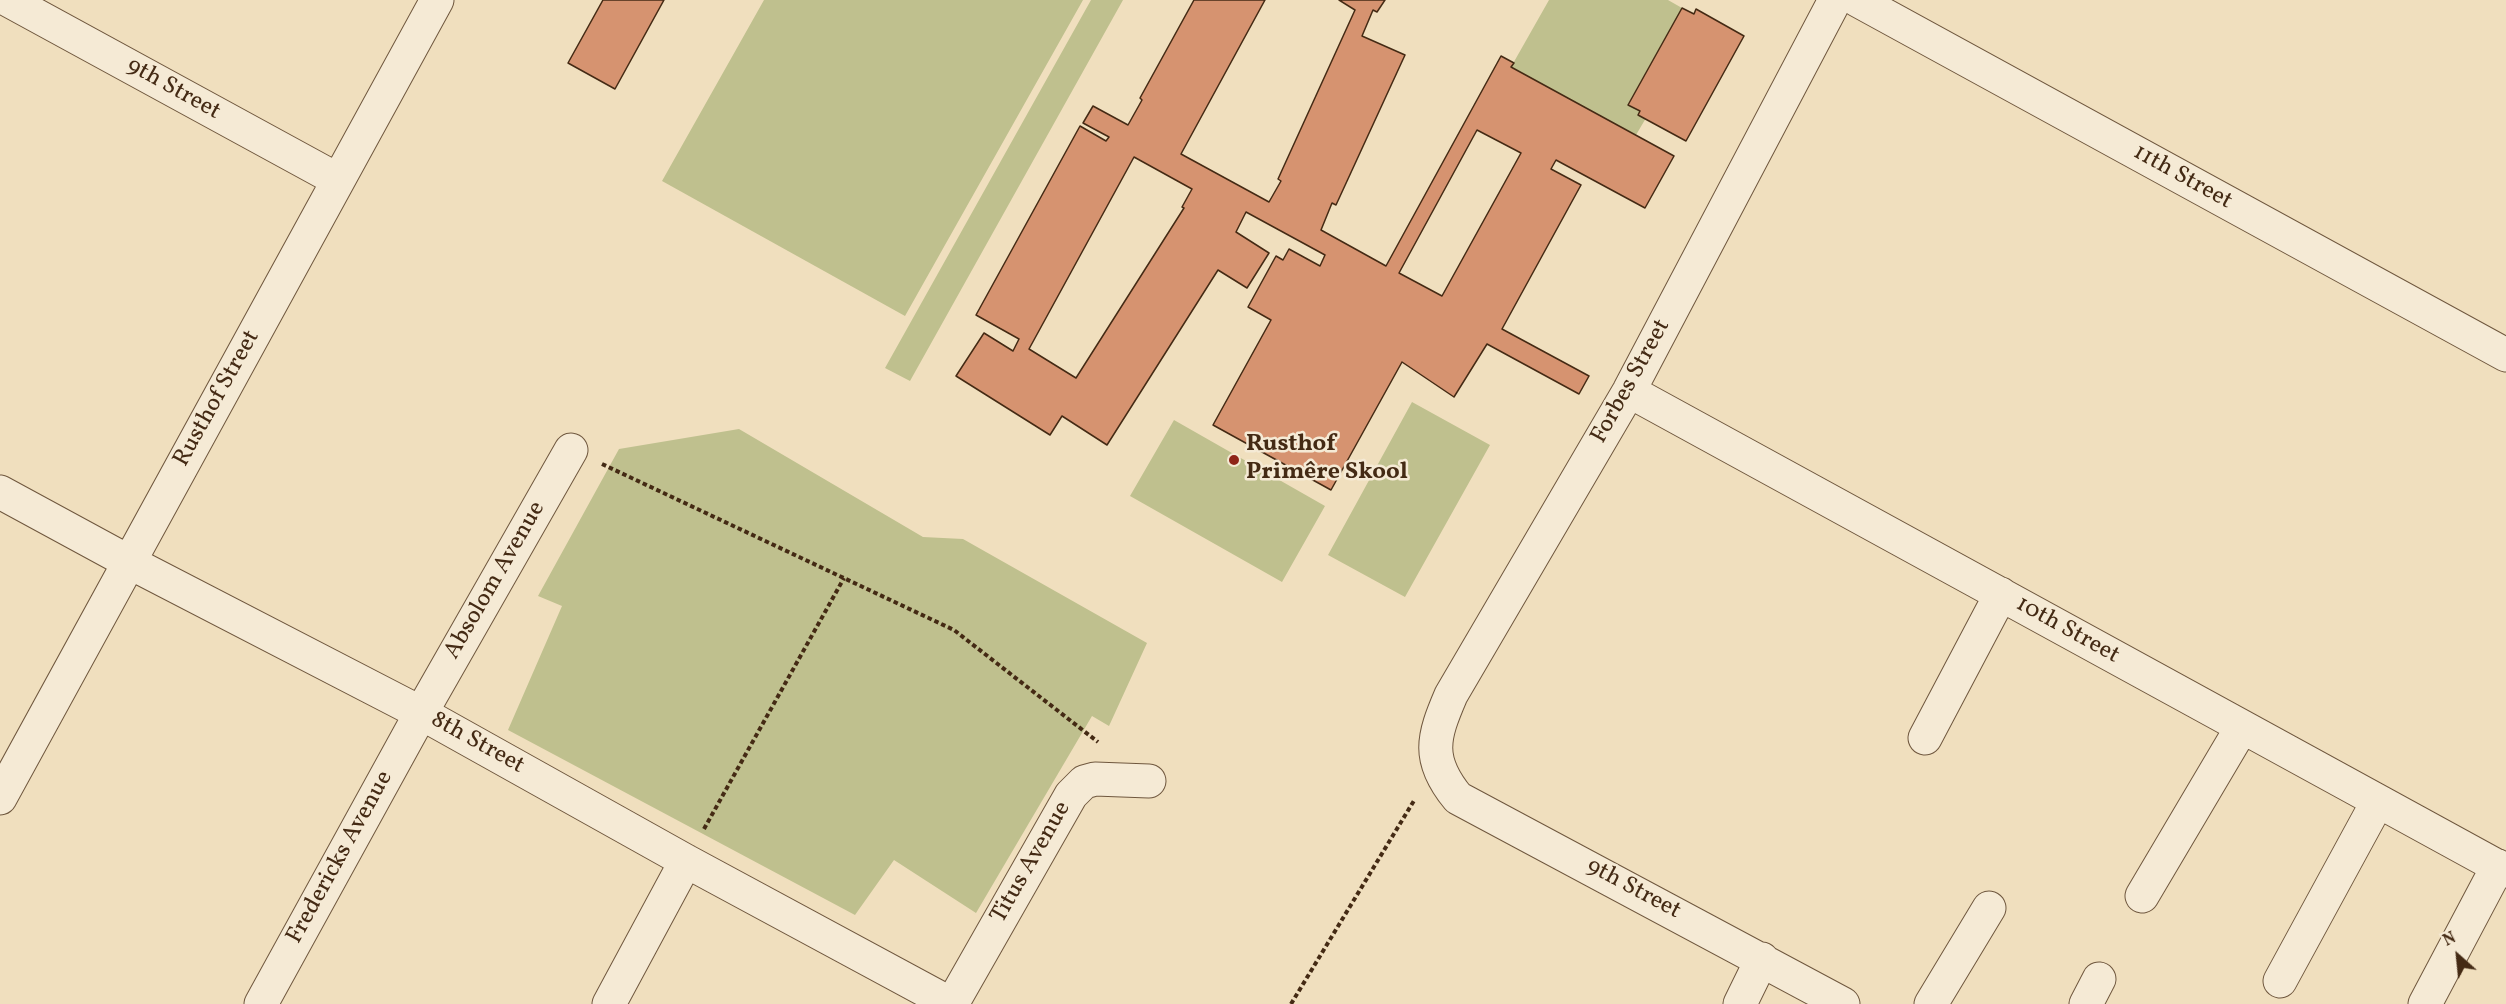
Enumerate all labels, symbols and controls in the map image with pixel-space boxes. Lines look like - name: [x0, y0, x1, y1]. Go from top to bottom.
- street label: 9th Street: [121, 52, 225, 128]
- street label: 11th Street: [2127, 139, 2237, 217]
- street label: Forbes Street: [1586, 315, 1678, 449]
- street label: Rusthof Street: [169, 326, 267, 472]
- place label: Rusthof Primêre Skool: [1246, 432, 1408, 488]
- marker: Rusthof Primêre Skool: [1227, 453, 1241, 467]
- street label: Absolom Avenue: [439, 497, 553, 665]
- street label: 10th Street: [2010, 591, 2124, 671]
- street label: 8th Street: [425, 707, 529, 781]
- street label: Fredericks Avenue: [282, 767, 400, 949]
- street label: Titus Avenue: [986, 797, 1078, 929]
- street label: 9th Street: [1581, 853, 1685, 927]
- north arrow: [2428, 926, 2488, 986]
- text: N: [2440, 928, 2460, 952]

